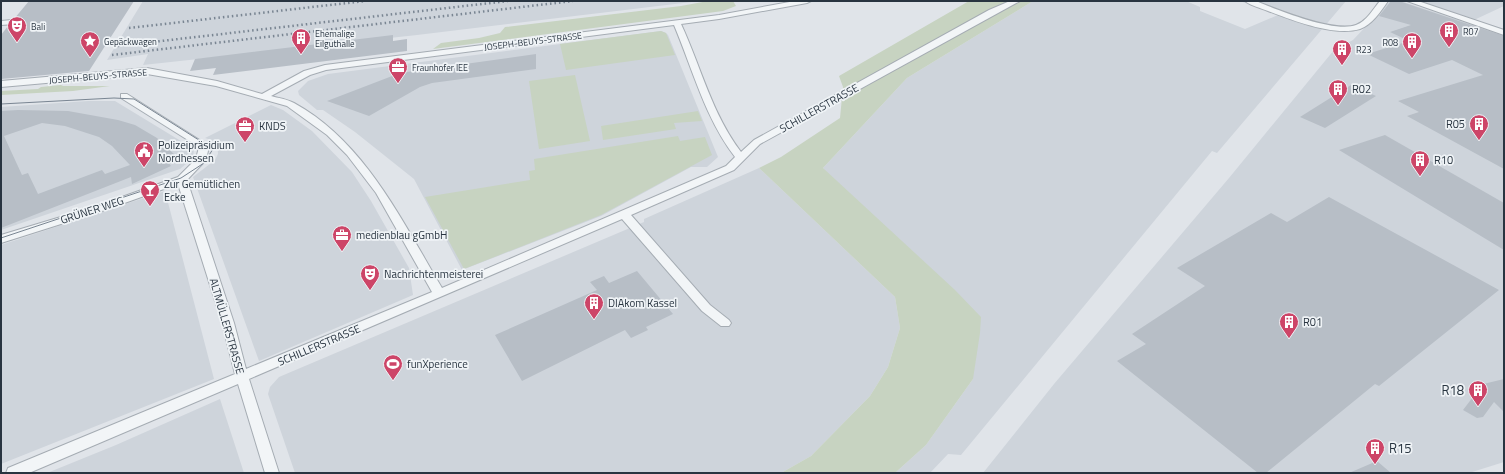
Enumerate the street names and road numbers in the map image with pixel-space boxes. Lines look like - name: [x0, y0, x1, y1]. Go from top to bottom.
- street label: JOSEPH-BEUYS-STRASSE: [483, 29, 583, 53]
- street label: JOSEPH-BEUYS-STRASSE: [48, 65, 148, 87]
- street label: SCHILLERSTRASSE: [776, 80, 862, 136]
- street label: GRÜNER WEG: [58, 192, 126, 228]
- street label: ALTMÜLLERSTRASSE: [206, 276, 248, 376]
- street label: SCHILLERSTRASSE: [275, 320, 363, 370]

